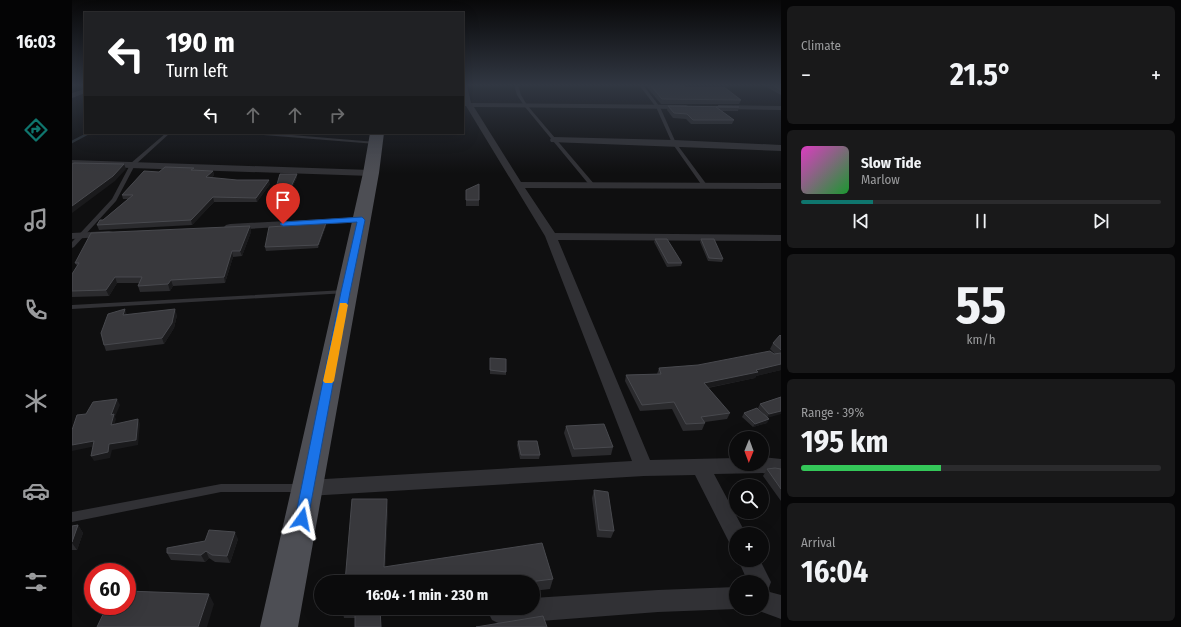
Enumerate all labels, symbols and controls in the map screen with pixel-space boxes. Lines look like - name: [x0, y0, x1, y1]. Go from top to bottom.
- text: 190 m: [166, 26, 235, 59]
- icon: left: [100, 28, 152, 80]
- text: 16:03: [16, 31, 56, 53]
- text: Climate: [801, 38, 841, 53]
- text: 21.5°: [950, 57, 1012, 93]
- text: Turn left: [166, 60, 228, 82]
- text: −: [801, 62, 811, 89]
- text: +: [1151, 62, 1161, 89]
- icon: left: [200, 104, 222, 126]
- icon: ahead: [242, 104, 264, 126]
- icon: ahead: [284, 104, 306, 126]
- icon: right: [326, 104, 348, 126]
- icon: directions: [22, 116, 50, 144]
- text: Slow Tide: [861, 154, 921, 172]
- text: Marlow: [861, 172, 900, 187]
- pin: [266, 183, 300, 224]
- icon: arrive: [272, 189, 294, 211]
- icon: music: [22, 206, 50, 234]
- icon: previous: [850, 210, 872, 232]
- icon: pause: [970, 210, 992, 232]
- icon: next: [1090, 210, 1112, 232]
- text: 55: [956, 274, 1006, 337]
- icon: phone: [22, 296, 50, 324]
- text: km/h: [967, 332, 996, 347]
- icon: climate: [22, 387, 50, 415]
- text: Range · 39%: [801, 405, 864, 420]
- text: 195 km: [801, 424, 888, 460]
- north arrow: [729, 431, 769, 471]
- map controls: [729, 431, 769, 615]
- icon: car: [22, 477, 50, 505]
- button: search: [729, 479, 769, 519]
- position arrow: [281, 498, 323, 540]
- button: +: [729, 527, 769, 567]
- text: Arrival: [801, 535, 835, 550]
- text: 16:04: [801, 554, 868, 590]
- speed limit sign: 60: [84, 563, 136, 615]
- icon: filters: [22, 568, 50, 596]
- button: −: [729, 575, 769, 615]
- text: 16:04 · 1 min · 230 m: [366, 586, 488, 604]

